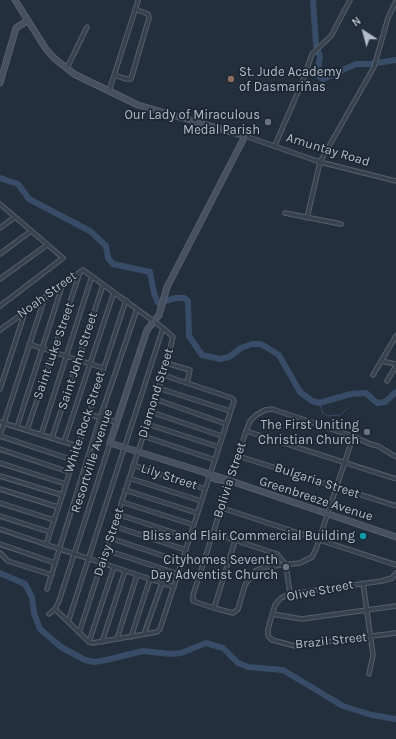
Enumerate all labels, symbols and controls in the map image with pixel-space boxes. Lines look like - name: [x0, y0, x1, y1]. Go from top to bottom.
- north arrow: [344, 12, 384, 52]
- text: N: [350, 14, 364, 29]
- place label: St. Jude Academy of Dasmariñas: [239, 64, 342, 95]
- marker: St. Jude Academy of Dasmariñas: [226, 74, 236, 84]
- place label: Our Lady of Miraculous Medal Parish: [124, 107, 260, 138]
- marker: Our Lady of Miraculous Medal Parish: [263, 117, 273, 127]
- street label: Amuntay Road: [284, 130, 372, 170]
- street label: Noah Street: [14, 268, 80, 322]
- street label: Saint Luke Street: [30, 301, 78, 401]
- street label: Saint John Street: [55, 310, 101, 412]
- street label: Diamond Street: [135, 346, 177, 440]
- street label: White Rock Street: [61, 369, 109, 475]
- street label: Resortville Avenue: [68, 407, 116, 515]
- place label: The First Uniting Christian Church: [258, 417, 359, 448]
- marker: The First Uniting Christian Church: [362, 427, 372, 437]
- street label: Bolivia Street: [210, 440, 250, 520]
- street label: Bulgaria Street: [272, 460, 362, 502]
- street label: Lily Street: [139, 461, 199, 493]
- street label: Greenbreeze Avenue: [257, 473, 375, 525]
- street label: Daisy Street: [91, 506, 127, 578]
- place label: Bliss and Flair Commercial Building: [142, 528, 355, 544]
- marker: Bliss and Flair Commercial Building: [358, 531, 368, 541]
- place label: Cityhomes Seventh Day Adventist Church: [150, 552, 278, 583]
- marker: Cityhomes Seventh Day Adventist Church: [281, 562, 291, 572]
- street label: Olive Street: [285, 577, 355, 605]
- street label: Brazil Street: [294, 629, 368, 653]

